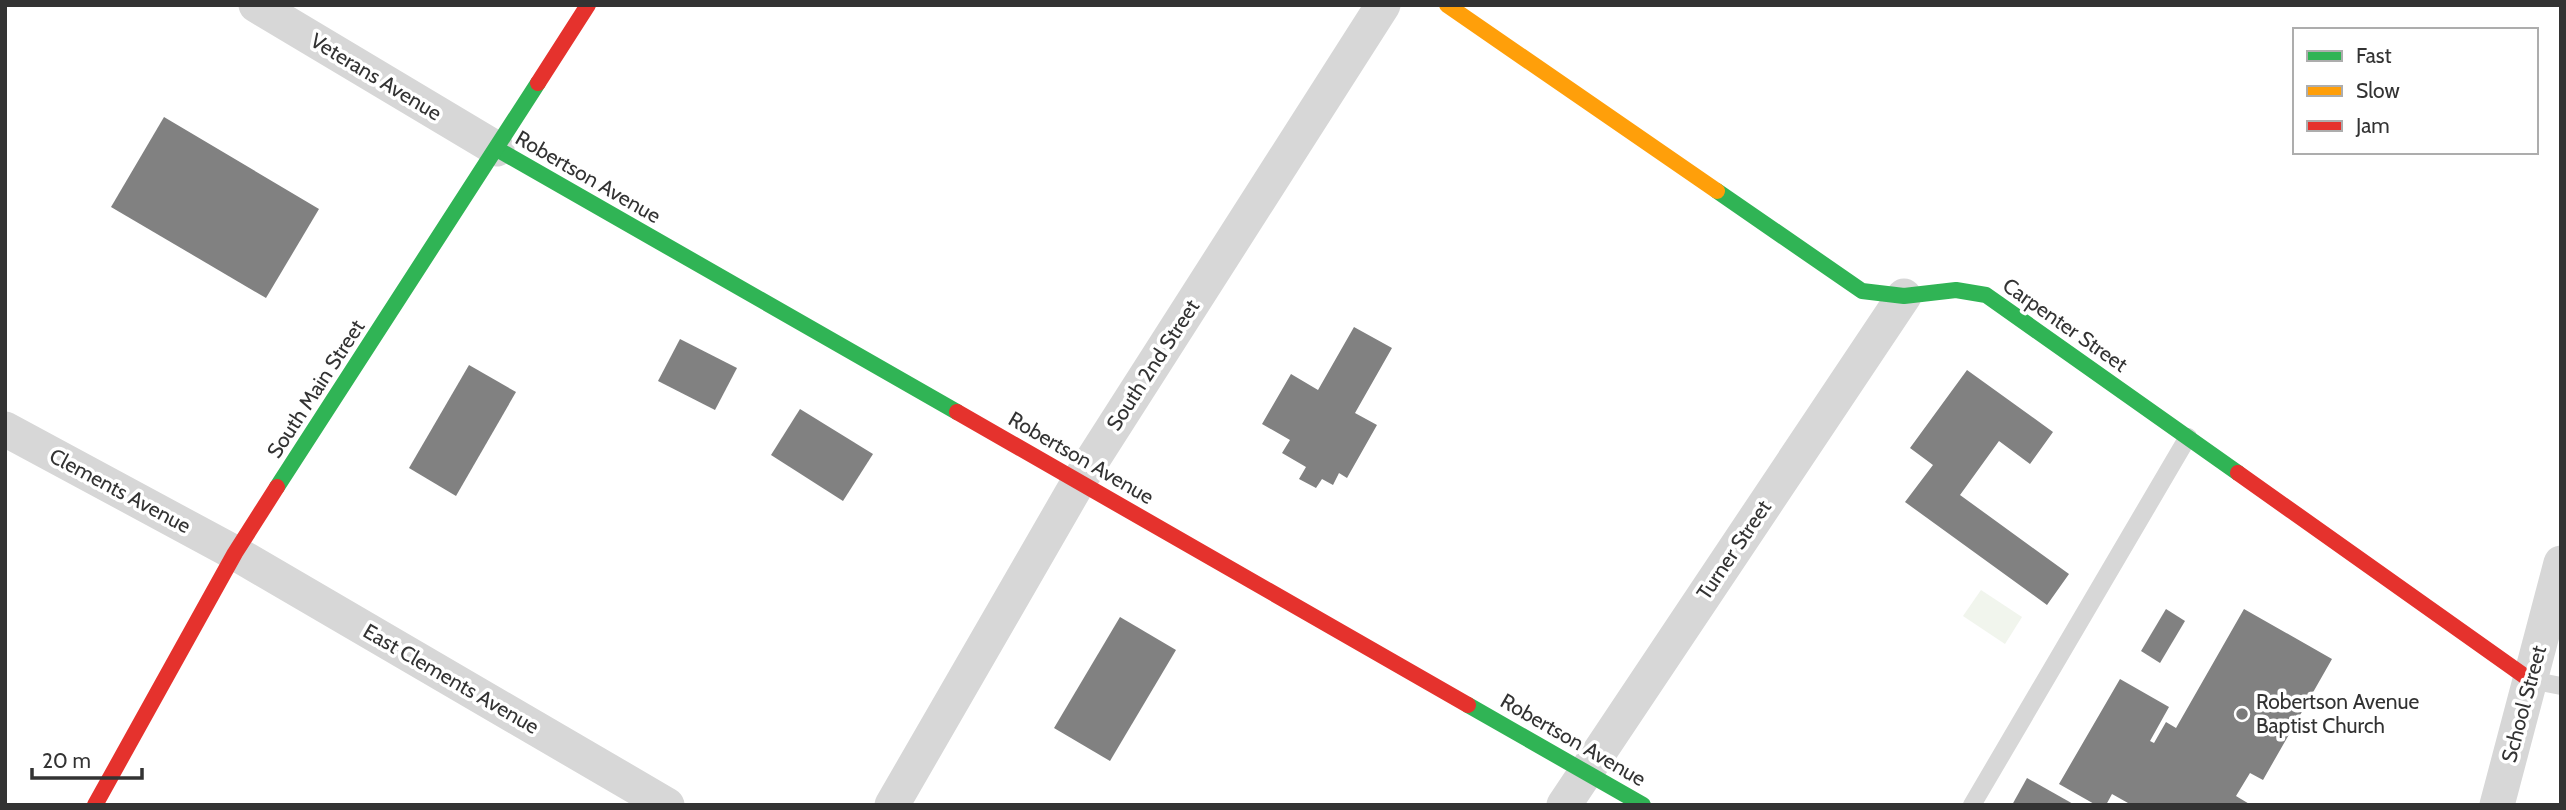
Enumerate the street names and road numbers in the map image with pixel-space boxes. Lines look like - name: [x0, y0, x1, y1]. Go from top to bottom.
- street label: Veterans Avenue: [306, 28, 446, 126]
- street label: Robertson Avenue: [511, 125, 665, 228]
- street label: Carpenter Street: [1998, 272, 2133, 377]
- street label: South 2nd Street: [1101, 295, 1204, 435]
- street label: South Main Street: [262, 315, 370, 463]
- street label: Robertson Avenue: [1004, 406, 1158, 509]
- street label: Clements Avenue: [45, 443, 195, 538]
- street label: Turner Street: [1691, 495, 1776, 604]
- street label: East Clements Avenue: [359, 618, 544, 739]
- street label: School Street: [2496, 643, 2551, 765]
- street label: Robertson Avenue: [1496, 688, 1650, 791]

